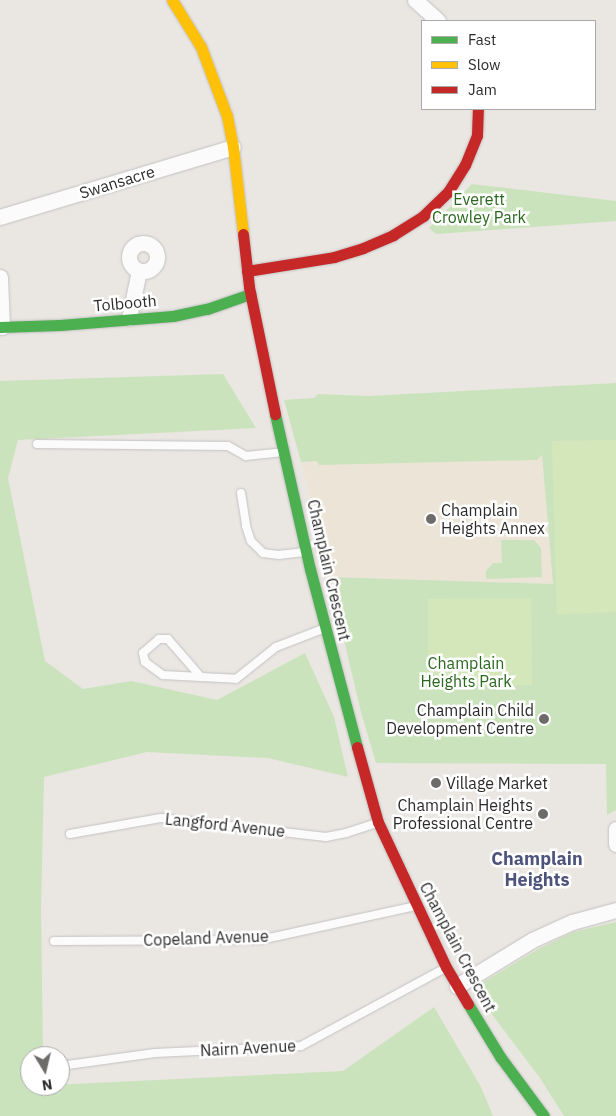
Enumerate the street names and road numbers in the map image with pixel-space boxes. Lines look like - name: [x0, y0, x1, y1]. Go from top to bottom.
- street label: Swansacre: [77, 161, 157, 203]
- street label: Tolbooth: [93, 291, 157, 315]
- street label: Champlain Crescent: [303, 498, 355, 642]
- street label: Langford Avenue: [164, 809, 286, 841]
- street label: Champlain Crescent: [416, 879, 500, 1015]
- street label: Copeland Avenue: [143, 926, 269, 950]
- street label: Nairn Avenue: [200, 1036, 296, 1060]

